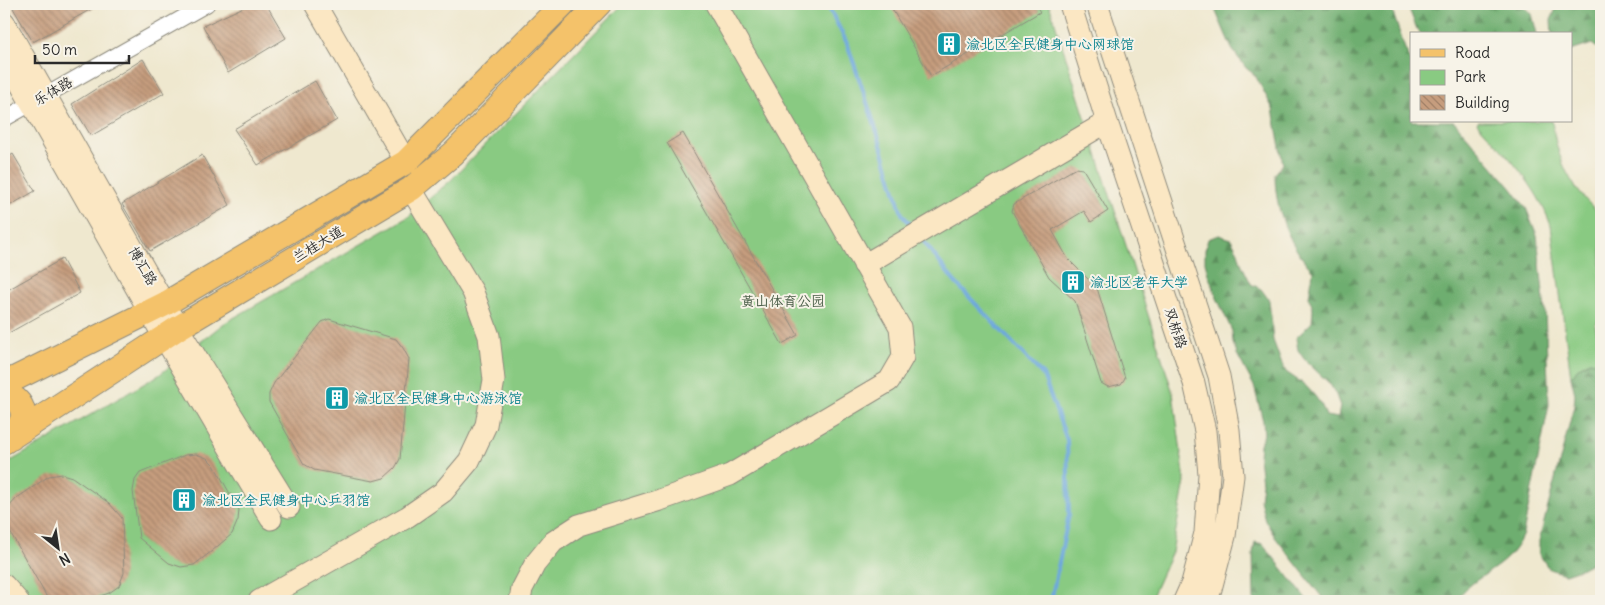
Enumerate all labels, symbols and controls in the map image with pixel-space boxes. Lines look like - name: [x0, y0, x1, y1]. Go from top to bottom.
- building icon: 渝北区全民健身中心网球馆: [936, 31, 962, 57]
- scale bar: [35, 32, 129, 64]
- legend: [1410, 32, 1572, 122]
- place label: 渝北区全民健身中心网球馆: [966, 35, 1134, 53]
- text: 50 m: [42, 40, 77, 59]
- text: Road: [1455, 43, 1490, 62]
- text: Park: [1455, 67, 1486, 86]
- street label: 乐体路: [30, 73, 76, 109]
- text: Building: [1455, 93, 1510, 112]
- street label: 兰桂大道: [289, 222, 347, 266]
- street label: 博汇路: [125, 243, 161, 289]
- building icon: 渝北区老年大学: [1060, 269, 1086, 295]
- place label: 渝北区老年大学: [1090, 273, 1188, 291]
- park label: 黄山体育公园: [741, 292, 825, 310]
- street label: 双桥路: [1161, 305, 1191, 351]
- building icon: 渝北区全民健身中心游泳馆: [324, 385, 350, 411]
- place label: 渝北区全民健身中心游泳馆: [354, 389, 522, 407]
- building icon: 渝北区全民健身中心乒羽馆: [171, 487, 197, 513]
- place label: 渝北区全民健身中心乒羽馆: [202, 491, 370, 509]
- north arrow: [32, 522, 82, 572]
- text: N: [56, 549, 73, 569]

